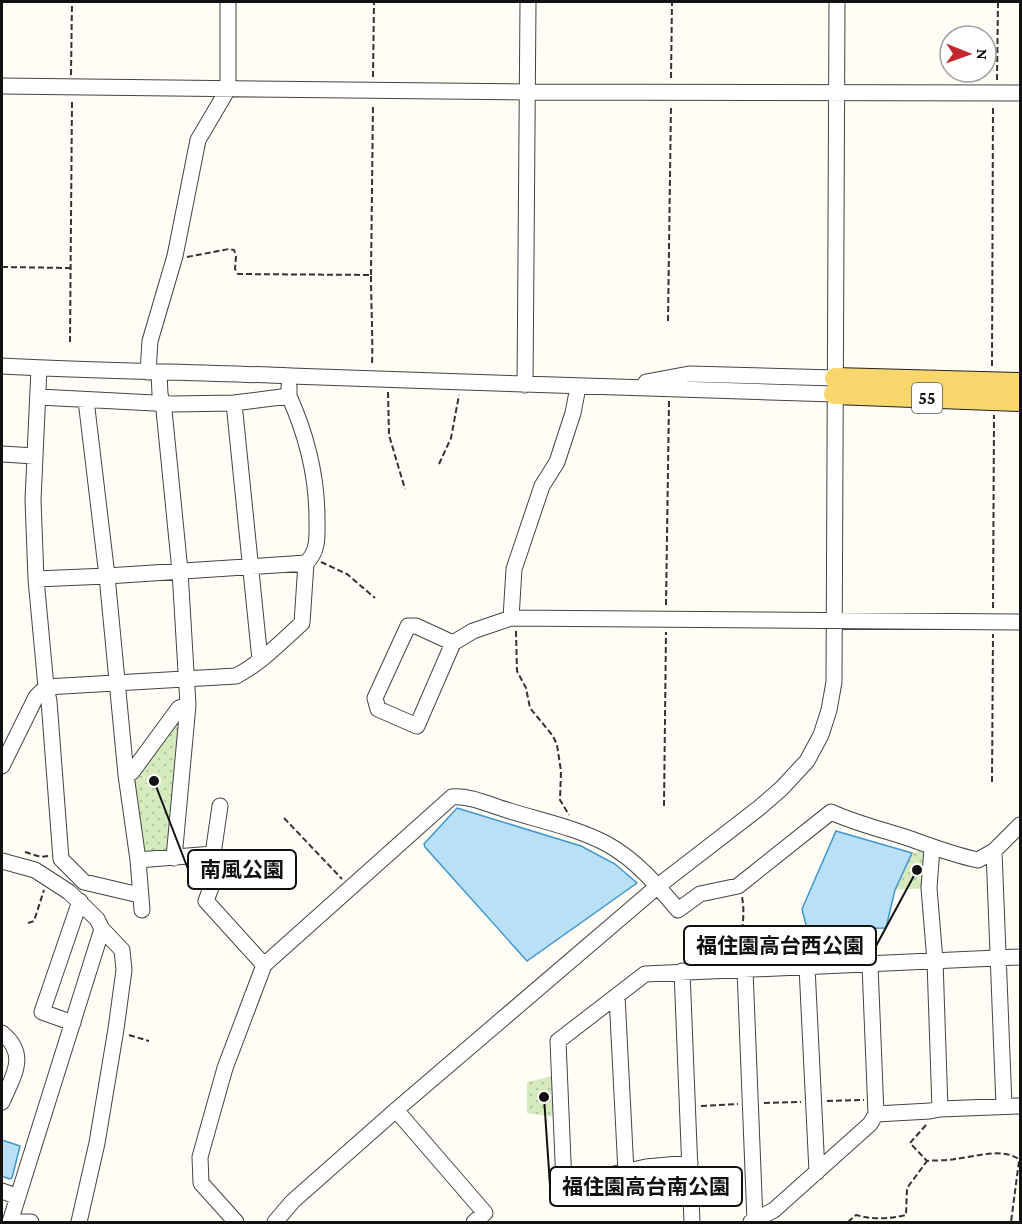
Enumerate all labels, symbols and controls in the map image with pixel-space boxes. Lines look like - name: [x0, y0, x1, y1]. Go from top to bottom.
- north arrow: [938, 24, 998, 84]
- text: N: [974, 49, 991, 60]
- road number: 55: [912, 383, 942, 413]
- callout: 南風公園: [188, 850, 296, 889]
- text: 南風公園: [200, 858, 284, 882]
- callout: 福住園高台西公園: [684, 926, 876, 965]
- text: 福住園高台西公園: [696, 934, 864, 958]
- callout: 福住園高台南公園: [550, 1167, 742, 1206]
- text: 福住園高台南公園: [562, 1175, 730, 1199]

